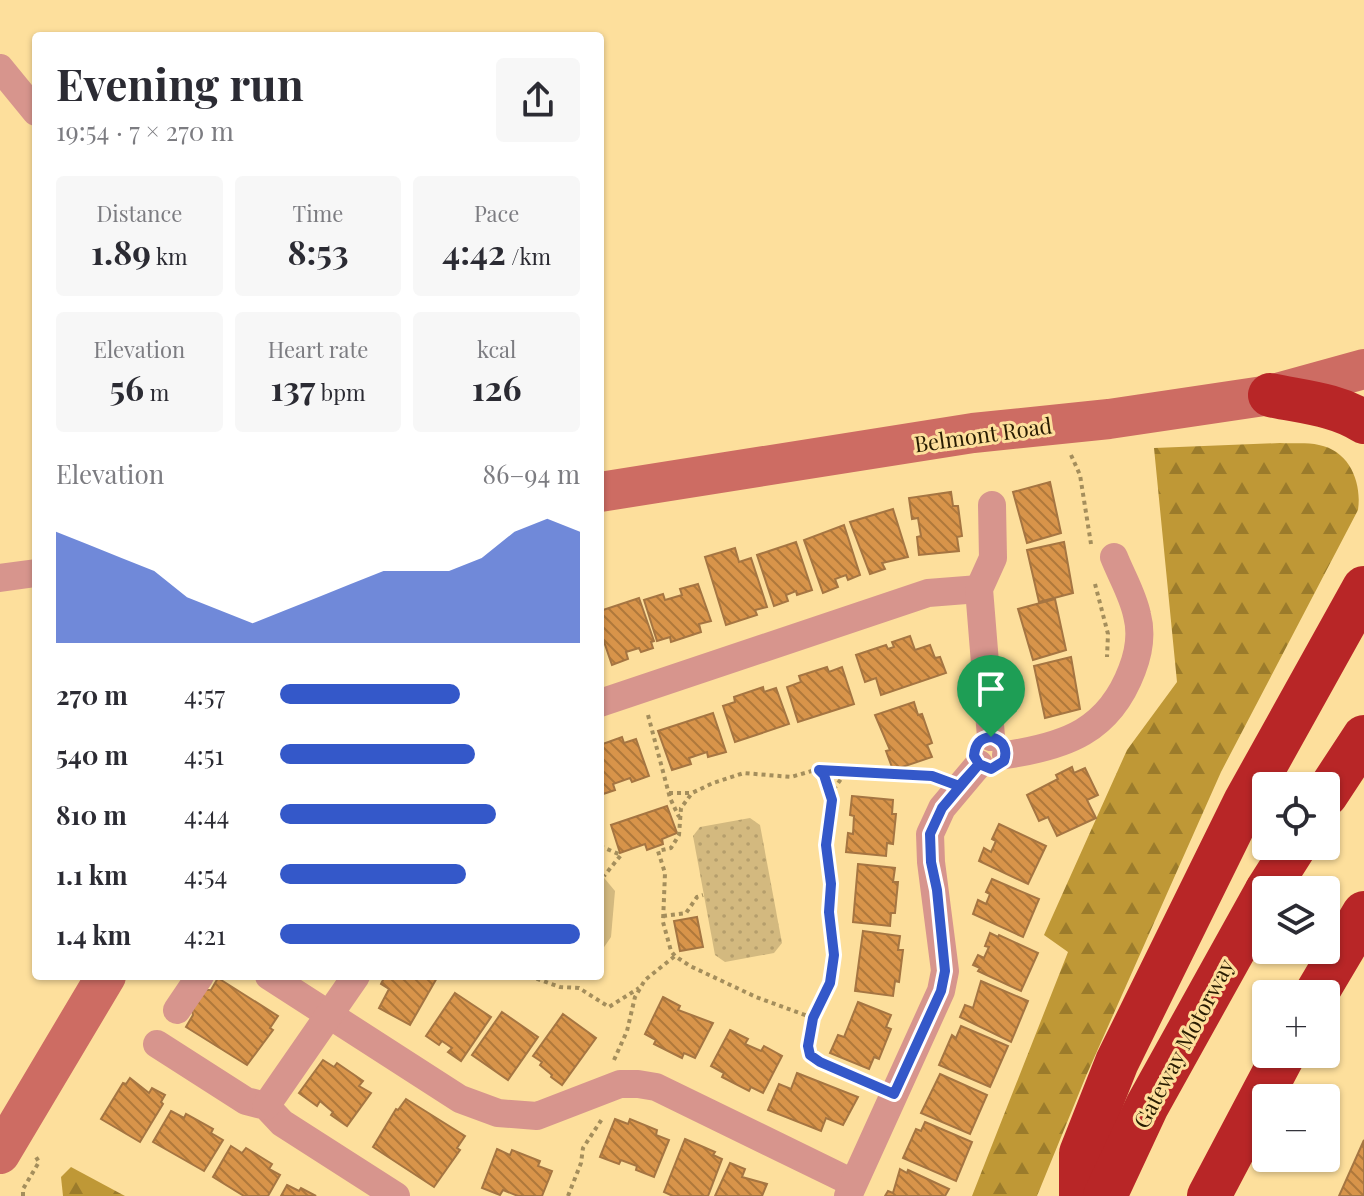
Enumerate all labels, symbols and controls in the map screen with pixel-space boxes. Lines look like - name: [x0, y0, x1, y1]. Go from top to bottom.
- text: Evening run: [56, 53, 304, 112]
- button: share: [496, 58, 580, 142]
- text: 19:54 · 7 × 270 m: [56, 113, 234, 148]
- text: Distance: [96, 198, 182, 228]
- text: Time: [293, 198, 343, 228]
- text: Pace: [474, 198, 519, 228]
- text: 1.89: [91, 228, 151, 274]
- text: 8:53: [287, 228, 349, 274]
- text: 4:42: [442, 228, 506, 274]
- text: km: [151, 241, 188, 271]
- text: /km: [506, 241, 551, 271]
- text: Elevation: [94, 334, 185, 364]
- text: Heart rate: [268, 334, 368, 364]
- text: kcal: [477, 334, 516, 364]
- text: 56: [109, 364, 144, 410]
- text: 137: [270, 364, 315, 410]
- text: 126: [472, 364, 522, 410]
- text: m: [144, 377, 169, 407]
- text: bpm: [315, 377, 366, 407]
- street label: Belmont Road: [912, 409, 1054, 459]
- text: Elevation: [56, 456, 164, 491]
- text: 86–94 m: [483, 456, 580, 491]
- pin: [957, 655, 1025, 737]
- icon: arrive: [969, 667, 1013, 711]
- text: 270 m: [56, 677, 128, 712]
- text: 4:57: [184, 677, 225, 712]
- text: 540 m: [56, 737, 128, 772]
- text: 4:51: [184, 737, 224, 772]
- map controls: [1252, 772, 1340, 1172]
- button: locate: [1252, 772, 1340, 860]
- text: 810 m: [56, 797, 127, 832]
- text: 4:44: [184, 797, 229, 832]
- text: 1.1 km: [56, 857, 127, 892]
- text: 4:54: [184, 857, 227, 892]
- button: layers: [1252, 876, 1340, 964]
- text: 1.4 km: [56, 917, 131, 952]
- text: 4:21: [184, 917, 226, 952]
- street label: Gateway Motorway: [1126, 953, 1240, 1133]
- button: +: [1252, 980, 1340, 1068]
- button: −: [1252, 1084, 1340, 1172]

